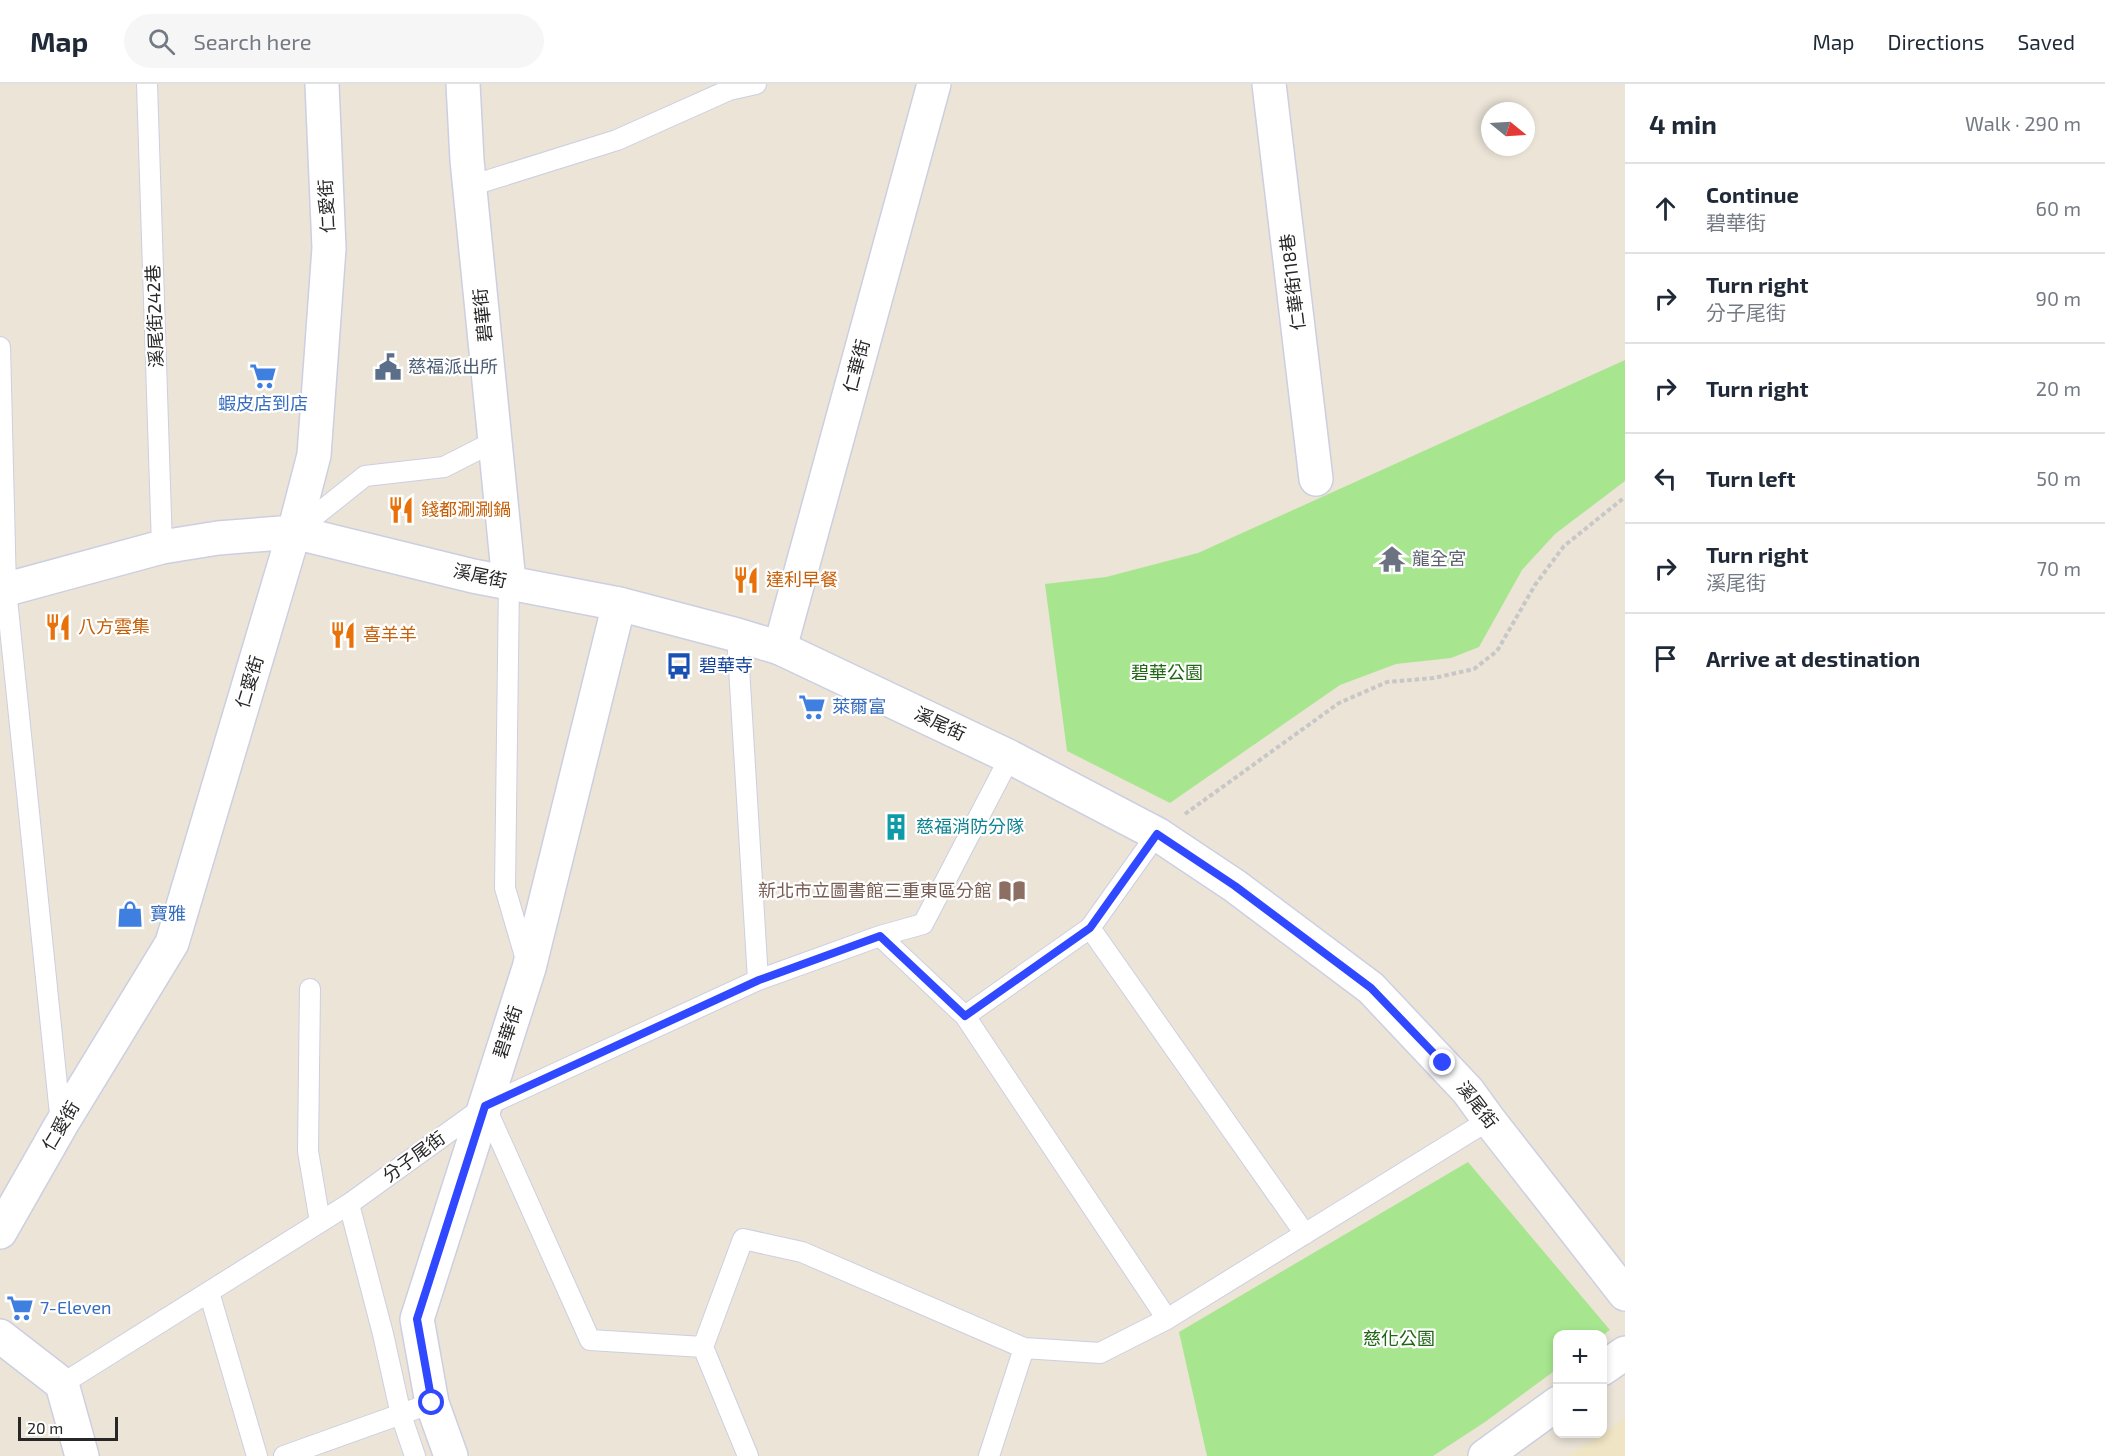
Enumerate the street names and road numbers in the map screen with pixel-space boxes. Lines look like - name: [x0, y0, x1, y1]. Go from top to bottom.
- street label: 仁愛街: [314, 179, 338, 234]
- street label: 仁華街118巷: [1275, 233, 1309, 332]
- street label: 溪尾街242巷: [141, 264, 167, 368]
- street label: 碧華街: [468, 287, 496, 343]
- street label: 仁華街: [838, 337, 874, 395]
- street label: 溪尾街: [452, 559, 509, 591]
- street label: 仁愛街: [231, 653, 267, 711]
- street label: 溪尾街: [911, 702, 970, 744]
- street label: 碧華街: [488, 1003, 526, 1061]
- street label: 溪尾街: [1452, 1076, 1503, 1132]
- street label: 仁愛街: [37, 1097, 83, 1154]
- street label: 分子尾街: [378, 1126, 449, 1186]

